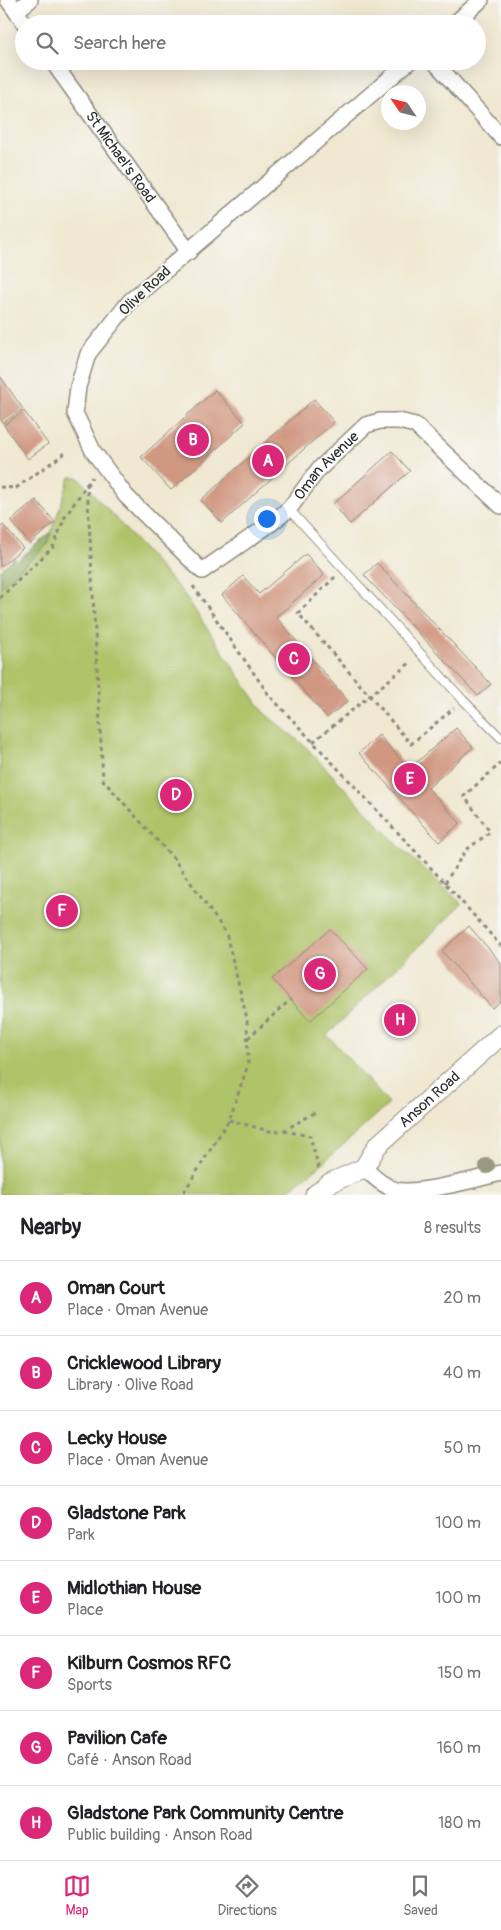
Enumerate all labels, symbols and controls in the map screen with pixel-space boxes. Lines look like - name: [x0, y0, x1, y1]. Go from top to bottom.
- search box: [15, 15, 486, 70]
- icon: search: [33, 29, 61, 57]
- text: Search here: [73, 31, 166, 55]
- north arrow: [381, 85, 426, 130]
- street label: St Michael's Road: [82, 107, 160, 206]
- street label: Olive Road: [115, 262, 175, 320]
- pin: B: [177, 421, 209, 459]
- street label: Oman Avenue: [290, 427, 363, 504]
- pin: A: [252, 442, 284, 480]
- your location: [254, 506, 280, 532]
- pin: C: [278, 640, 310, 678]
- pin: E: [394, 760, 426, 798]
- pin: D: [160, 776, 192, 814]
- pin: F: [46, 892, 78, 930]
- pin: G: [304, 955, 336, 993]
- pin: H: [384, 1001, 416, 1039]
- street label: Anson Road: [395, 1067, 464, 1131]
- text: Nearby: [20, 1214, 81, 1241]
- text: 8 results: [424, 1218, 481, 1238]
- text: Oman Court: [67, 1276, 165, 1300]
- text: A: [31, 1288, 41, 1308]
- text: 20 m: [443, 1288, 481, 1308]
- text: Place · Oman Avenue: [67, 1300, 208, 1320]
- text: Cricklewood Library: [67, 1351, 221, 1375]
- text: B: [31, 1363, 41, 1383]
- text: 40 m: [443, 1363, 481, 1383]
- text: Library · Olive Road: [67, 1375, 194, 1395]
- text: Lecky House: [67, 1426, 167, 1450]
- text: C: [31, 1438, 41, 1458]
- text: 50 m: [444, 1438, 481, 1458]
- text: Place · Oman Avenue: [67, 1450, 208, 1470]
- text: Gladstone Park: [67, 1501, 186, 1525]
- text: D: [31, 1513, 41, 1533]
- text: 100 m: [435, 1513, 481, 1533]
- text: Park: [67, 1525, 95, 1545]
- text: Midlothian House: [67, 1576, 201, 1600]
- text: E: [32, 1588, 40, 1608]
- text: 100 m: [435, 1588, 481, 1608]
- text: Place: [67, 1600, 103, 1620]
- text: Kilburn Cosmos RFC: [67, 1651, 231, 1675]
- text: F: [31, 1663, 41, 1683]
- text: 150 m: [437, 1663, 481, 1683]
- text: Sports: [67, 1675, 112, 1695]
- text: Pavilion Cafe: [67, 1726, 167, 1750]
- text: G: [31, 1738, 41, 1758]
- text: 160 m: [437, 1738, 481, 1758]
- text: Café · Anson Road: [67, 1750, 192, 1770]
- text: Gladstone Park Community Centre: [67, 1801, 343, 1825]
- text: H: [31, 1813, 41, 1833]
- text: 180 m: [438, 1813, 481, 1833]
- text: Public building · Anson Road: [67, 1825, 253, 1845]
- tab: Map: [63, 1872, 91, 1919]
- tab: Directions: [217, 1872, 277, 1919]
- tab: Saved: [403, 1872, 438, 1919]

